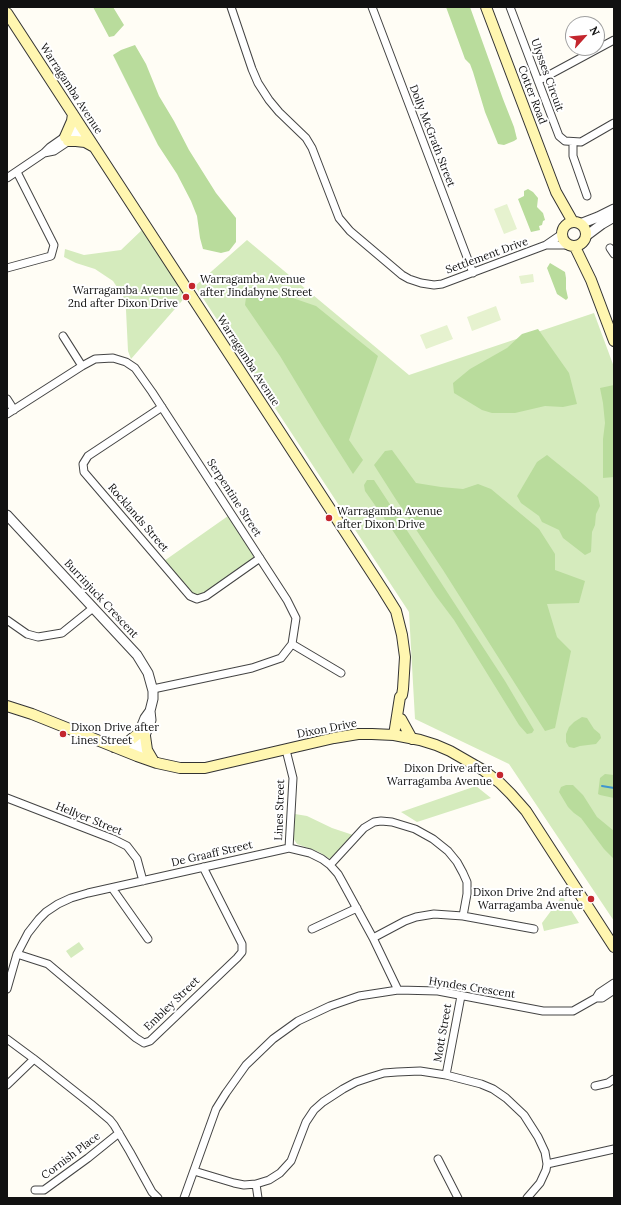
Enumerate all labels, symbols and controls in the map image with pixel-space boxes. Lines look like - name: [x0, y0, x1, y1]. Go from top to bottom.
- north arrow: [565, 16, 605, 56]
- text: N: [587, 24, 603, 38]
- street label: Ulysses Circuit: [528, 37, 566, 113]
- street label: Warragamba Avenue: [37, 41, 105, 137]
- street label: Cotter Road: [515, 64, 549, 126]
- street label: Dolly McGrath Street: [406, 83, 458, 189]
- street label: Settlement Drive: [444, 235, 530, 277]
- place label: Warragamba Avenue after Jindabyne Street: [200, 273, 312, 299]
- marker: Warragamba Avenue after Jindabyne Street: [187, 281, 197, 291]
- place label: Warragamba Avenue 2nd after Dixon Drive: [68, 284, 178, 310]
- marker: Warragamba Avenue 2nd after Dixon Drive: [181, 292, 191, 302]
- street label: Warragamba Avenue: [214, 313, 282, 409]
- street label: Serpentine Street: [204, 457, 264, 539]
- street label: Rocklands Street: [105, 481, 171, 555]
- place label: Warragamba Avenue after Dixon Drive: [337, 505, 442, 531]
- marker: Warragamba Avenue after Dixon Drive: [324, 513, 334, 523]
- street label: Burrinjuck Crescent: [61, 557, 141, 641]
- street label: Dixon Drive: [296, 717, 358, 741]
- place label: Dixon Drive after Lines Street: [71, 721, 159, 747]
- marker: Dixon Drive after Lines Street: [58, 729, 68, 739]
- place label: Dixon Drive after Warragamba Avenue: [387, 762, 492, 788]
- marker: Dixon Drive after Warragamba Avenue: [495, 770, 505, 780]
- street label: Lines Street: [272, 779, 288, 841]
- street label: Hellyer Street: [54, 800, 124, 838]
- street label: De Graaff Street: [170, 838, 254, 870]
- place label: Dixon Drive 2nd after Warragamba Avenue: [473, 886, 583, 912]
- marker: Dixon Drive 2nd after Warragamba Avenue: [586, 894, 596, 904]
- street label: Embley Street: [142, 974, 202, 1034]
- street label: Hyndes Crescent: [428, 975, 516, 1001]
- street label: Mott Street: [431, 1003, 455, 1063]
- street label: Cornish Place: [39, 1130, 103, 1182]

